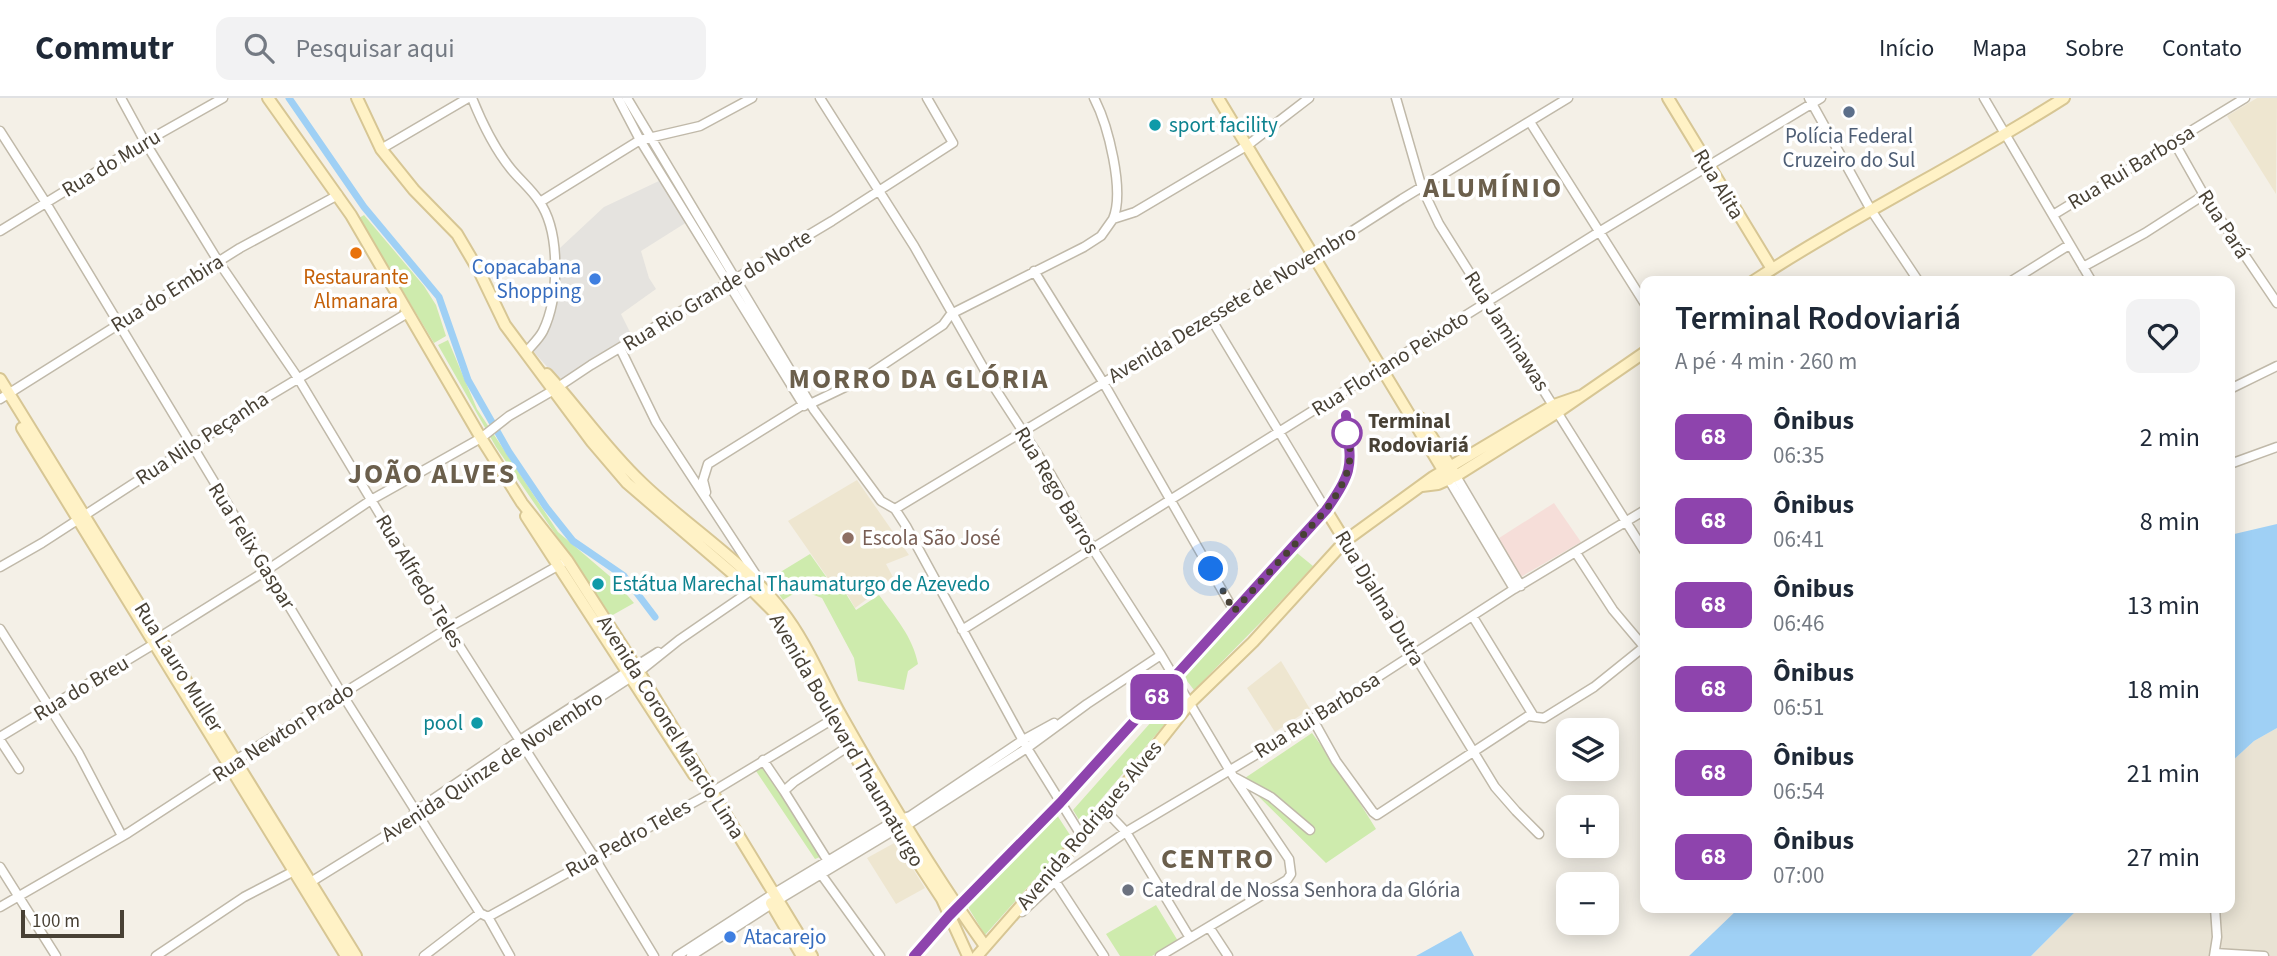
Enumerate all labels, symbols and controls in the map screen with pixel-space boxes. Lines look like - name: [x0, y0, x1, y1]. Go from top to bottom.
- search box: [216, 17, 706, 80]
- text: Commutr: [35, 25, 174, 72]
- icon: search: [240, 29, 278, 67]
- text: Pesquisar aqui: [296, 30, 455, 67]
- text: Início: [1879, 31, 1934, 66]
- text: Mapa: [1972, 31, 2027, 66]
- text: Sobre: [2065, 31, 2124, 66]
- text: Contato: [2162, 31, 2242, 66]
- marker: Polícia Federal Cruzeiro do Sul: [1841, 104, 1857, 120]
- place label: sport facility: [1169, 110, 1278, 140]
- marker: sport facility: [1147, 117, 1163, 133]
- street label: Rua Rui Barbosa: [2062, 117, 2200, 217]
- place label: Polícia Federal Cruzeiro do Sul: [1783, 121, 1915, 175]
- street label: Rua do Muru: [56, 122, 166, 204]
- street label: Rua Alita: [1686, 143, 1752, 225]
- district label: ALUMÍNIO: [1422, 168, 1563, 208]
- street label: Rua Pará: [2190, 183, 2258, 265]
- street label: Avenida Dezessete de Novembro: [1102, 218, 1362, 390]
- street label: Rua Rio Grande do Norte: [617, 222, 817, 358]
- marker: Restaurante Almanara: [348, 245, 364, 261]
- street label: Rua do Embira: [105, 246, 229, 340]
- place label: Copacabana Shopping: [472, 252, 581, 306]
- place label: Restaurante Almanara: [303, 262, 409, 316]
- street label: Rua Jaminawas: [1457, 265, 1557, 397]
- marker: Copacabana Shopping: [587, 271, 603, 287]
- text: Terminal Rodoviariá: [1675, 295, 1961, 342]
- button: heart: [2126, 299, 2200, 373]
- street label: Rua Floriano Peixoto: [1305, 302, 1475, 424]
- text: A pé · 4 min · 260 m: [1675, 345, 1857, 378]
- district label: MORRO DA GLÓRIA: [789, 359, 1049, 399]
- street label: Rua Nilo Peçanha: [130, 384, 274, 492]
- text: Ônibus: [1773, 402, 1854, 439]
- place label: Terminal Rodoviariá: [1368, 406, 1469, 460]
- marker: Terminal Rodoviariá: [1332, 418, 1362, 448]
- text: 68: [1701, 419, 1726, 454]
- text: 2 min: [2140, 419, 2200, 456]
- street label: Rua Rego Barros: [1007, 421, 1107, 559]
- text: 06:35: [1773, 439, 1824, 472]
- district label: JOÃO ALVES: [348, 454, 516, 494]
- street label: Rua Felix Gaspar: [201, 477, 303, 616]
- text: Ônibus: [1773, 486, 1854, 523]
- text: 68: [1701, 503, 1726, 538]
- text: 8 min: [2140, 503, 2200, 540]
- street label: Rua Alfredo Teles: [368, 509, 472, 653]
- place label: Escola São José: [862, 523, 1001, 553]
- text: 06:41: [1773, 523, 1824, 556]
- street label: Rua Djalma Dutra: [1328, 525, 1432, 671]
- marker: Escola São José: [840, 530, 856, 546]
- your location: [1193, 551, 1228, 586]
- place label: Estátua Marechal Thaumaturgo de Azevedo: [612, 569, 990, 599]
- text: Ônibus: [1773, 570, 1854, 607]
- marker: Estátua Marechal Thaumaturgo de Azevedo: [590, 576, 606, 592]
- text: 68: [1701, 587, 1726, 622]
- text: 13 min: [2127, 587, 2200, 624]
- street label: Rua Lauro Muller: [127, 596, 231, 738]
- text: 06:46: [1773, 607, 1824, 640]
- street label: Avenida Boulevard Thaumaturgo: [762, 608, 932, 872]
- street label: Avenida Coronel Mancio Lima: [590, 609, 752, 845]
- street label: Rua do Breu: [28, 648, 134, 728]
- text: Ônibus: [1773, 654, 1854, 691]
- street label: Rua Rui Barbosa: [1248, 664, 1386, 766]
- text: 68: [1701, 671, 1726, 706]
- text: 18 min: [2127, 671, 2200, 708]
- line badge: 68: [1126, 674, 1188, 720]
- street label: Rua Newton Prado: [206, 675, 360, 789]
- text: 68: [1144, 679, 1170, 714]
- street label: Avenida Quinze de Novembro: [375, 683, 609, 849]
- text: 06:51: [1773, 691, 1824, 724]
- place label: pool: [423, 708, 463, 738]
- marker: pool: [469, 715, 485, 731]
- map controls: [1556, 718, 1619, 935]
- button: layers: [1556, 718, 1619, 781]
- street label: Avenida Rodrigues Alves: [1009, 734, 1169, 916]
- text: Ônibus: [1773, 738, 1854, 775]
- text: 68: [1701, 755, 1726, 790]
- text: 21 min: [2127, 755, 2200, 792]
- text: 06:54: [1773, 775, 1824, 808]
- street label: Rua Pedro Teles: [560, 791, 696, 885]
- button: +: [1556, 795, 1619, 858]
- text: Ônibus: [1773, 822, 1854, 859]
- district label: CENTRO: [1161, 839, 1275, 879]
- text: 68: [1701, 839, 1726, 874]
- text: 27 min: [2127, 839, 2200, 876]
- text: 07:00: [1773, 859, 1824, 892]
- button: −: [1556, 872, 1619, 935]
- place label: Catedral de Nossa Senhora da Glória: [1142, 875, 1460, 905]
- marker: Catedral de Nossa Senhora da Glória: [1120, 882, 1136, 898]
- scale bar: [21, 907, 124, 939]
- text: 100 m: [32, 908, 80, 935]
- place label: Atacarejo: [744, 922, 826, 952]
- marker: Atacarejo: [722, 929, 738, 945]

